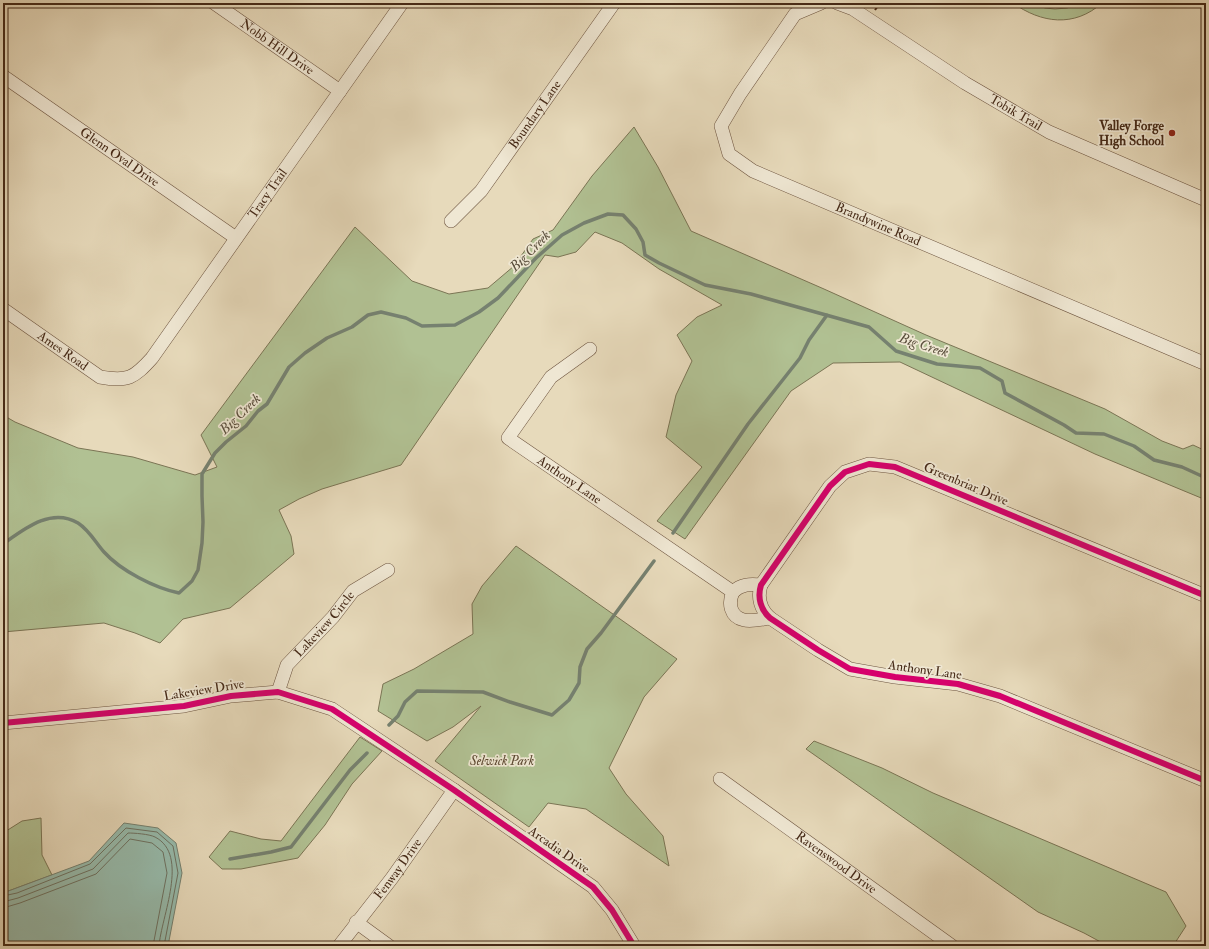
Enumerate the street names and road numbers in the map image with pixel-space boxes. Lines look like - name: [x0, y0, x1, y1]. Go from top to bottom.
- street label: Nobb Hill Drive: [237, 16, 318, 79]
- street label: Boundary Lane: [505, 77, 565, 152]
- street label: Tobik Trail: [986, 91, 1045, 134]
- street label: Glenn Oval Drive: [77, 124, 163, 191]
- street label: Tracy Trail: [245, 165, 291, 222]
- street label: Brandywine Road: [833, 199, 924, 250]
- street label: Ames Road: [34, 327, 92, 375]
- street label: Anthony Lane: [533, 452, 605, 508]
- street label: Greenbriar Drive: [921, 459, 1011, 509]
- street label: Lakeview Circle: [291, 587, 358, 660]
- street label: Anthony Lane: [886, 657, 963, 684]
- street label: Lakeview Drive: [163, 676, 246, 704]
- street label: Arcadia Drive: [524, 822, 593, 877]
- street label: Ravenswood Drive: [792, 828, 880, 897]
- street label: Fenway Drive: [370, 835, 426, 903]

